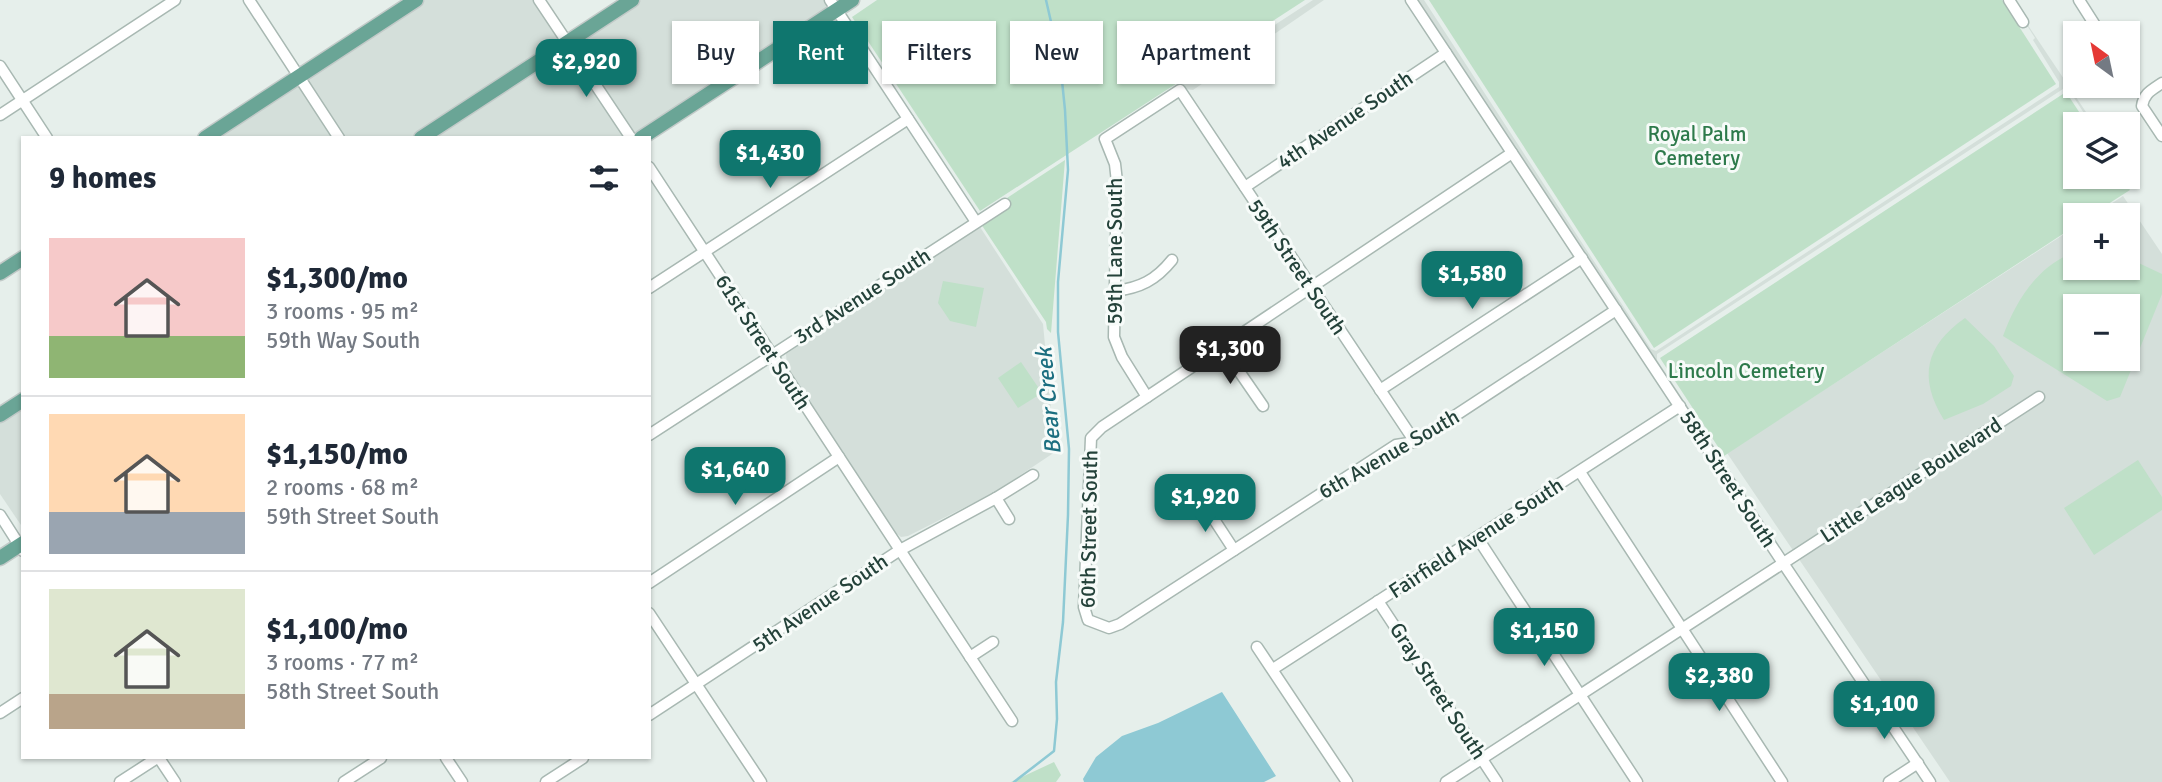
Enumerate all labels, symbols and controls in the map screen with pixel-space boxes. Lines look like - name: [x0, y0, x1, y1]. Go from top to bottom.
- chip: Buy: [672, 21, 759, 84]
- chip: Rent: [773, 21, 868, 84]
- chip: Filters: [882, 21, 996, 84]
- chip: New: [1010, 21, 1103, 84]
- chip: Apartment: [1117, 21, 1275, 84]
- north arrow: [2063, 21, 2140, 98]
- map controls: [2063, 21, 2140, 371]
- pin: $2,920: [529, 40, 643, 99]
- text: $2,920: [552, 47, 620, 76]
- street label: 4th Avenue South: [1272, 65, 1418, 175]
- button: layers: [2063, 112, 2140, 189]
- park label: Royal Palm Cemetery: [1648, 121, 1746, 171]
- pin: $1,430: [713, 130, 827, 190]
- text: $1,430: [736, 138, 804, 167]
- icon: filters: [585, 159, 623, 197]
- text: 9 homes: [49, 160, 156, 197]
- street label: 59th Lane South: [1102, 178, 1128, 324]
- street label: 59th Street South: [1242, 194, 1352, 340]
- button: +: [2063, 203, 2140, 280]
- street label: 3rd Avenue South: [789, 242, 935, 350]
- pin: $1,580: [1415, 252, 1529, 311]
- text: $1,580: [1438, 259, 1506, 288]
- text: $1,300/mo: [266, 260, 408, 297]
- icon: home: [105, 266, 189, 350]
- street label: 61st Street South: [710, 269, 816, 415]
- button: −: [2063, 294, 2140, 371]
- text: 3 rooms · 95 m²: [266, 297, 419, 326]
- text: 59th Way South: [266, 326, 420, 355]
- pin: $1,300: [1173, 326, 1287, 386]
- text: $1,300: [1196, 334, 1264, 363]
- water label: Bear Creek: [1029, 344, 1068, 456]
- park label: Lincoln Cemetery: [1668, 358, 1825, 384]
- street label: 6th Avenue South: [1314, 403, 1464, 505]
- street label: 58th Street South: [1674, 406, 1782, 552]
- street label: Little League Boulevard: [1815, 412, 2007, 548]
- text: $1,150/mo: [266, 436, 408, 473]
- icon: home: [105, 442, 189, 526]
- pin: $1,640: [678, 448, 792, 507]
- street label: 60th Street South: [1075, 450, 1103, 608]
- text: $1,640: [701, 455, 769, 484]
- street label: Fairfield Avenue South: [1384, 472, 1568, 604]
- text: 2 rooms · 68 m²: [266, 473, 419, 502]
- pin: $1,920: [1148, 475, 1262, 534]
- text: $1,920: [1171, 482, 1239, 511]
- text: 59th Street South: [266, 502, 439, 531]
- street label: 5th Avenue South: [747, 548, 893, 658]
- pin: $1,150: [1487, 608, 1601, 668]
- text: $1,100/mo: [266, 611, 408, 648]
- text: $1,150: [1510, 616, 1578, 645]
- icon: home: [105, 617, 189, 701]
- street label: Gray Street South: [1384, 618, 1492, 764]
- text: 3 rooms · 77 m²: [266, 648, 419, 677]
- pin: $2,380: [1662, 654, 1776, 713]
- text: $2,380: [1685, 661, 1753, 690]
- text: 58th Street South: [266, 677, 439, 706]
- pin: $1,100: [1827, 682, 1941, 741]
- text: $1,100: [1850, 689, 1918, 718]

